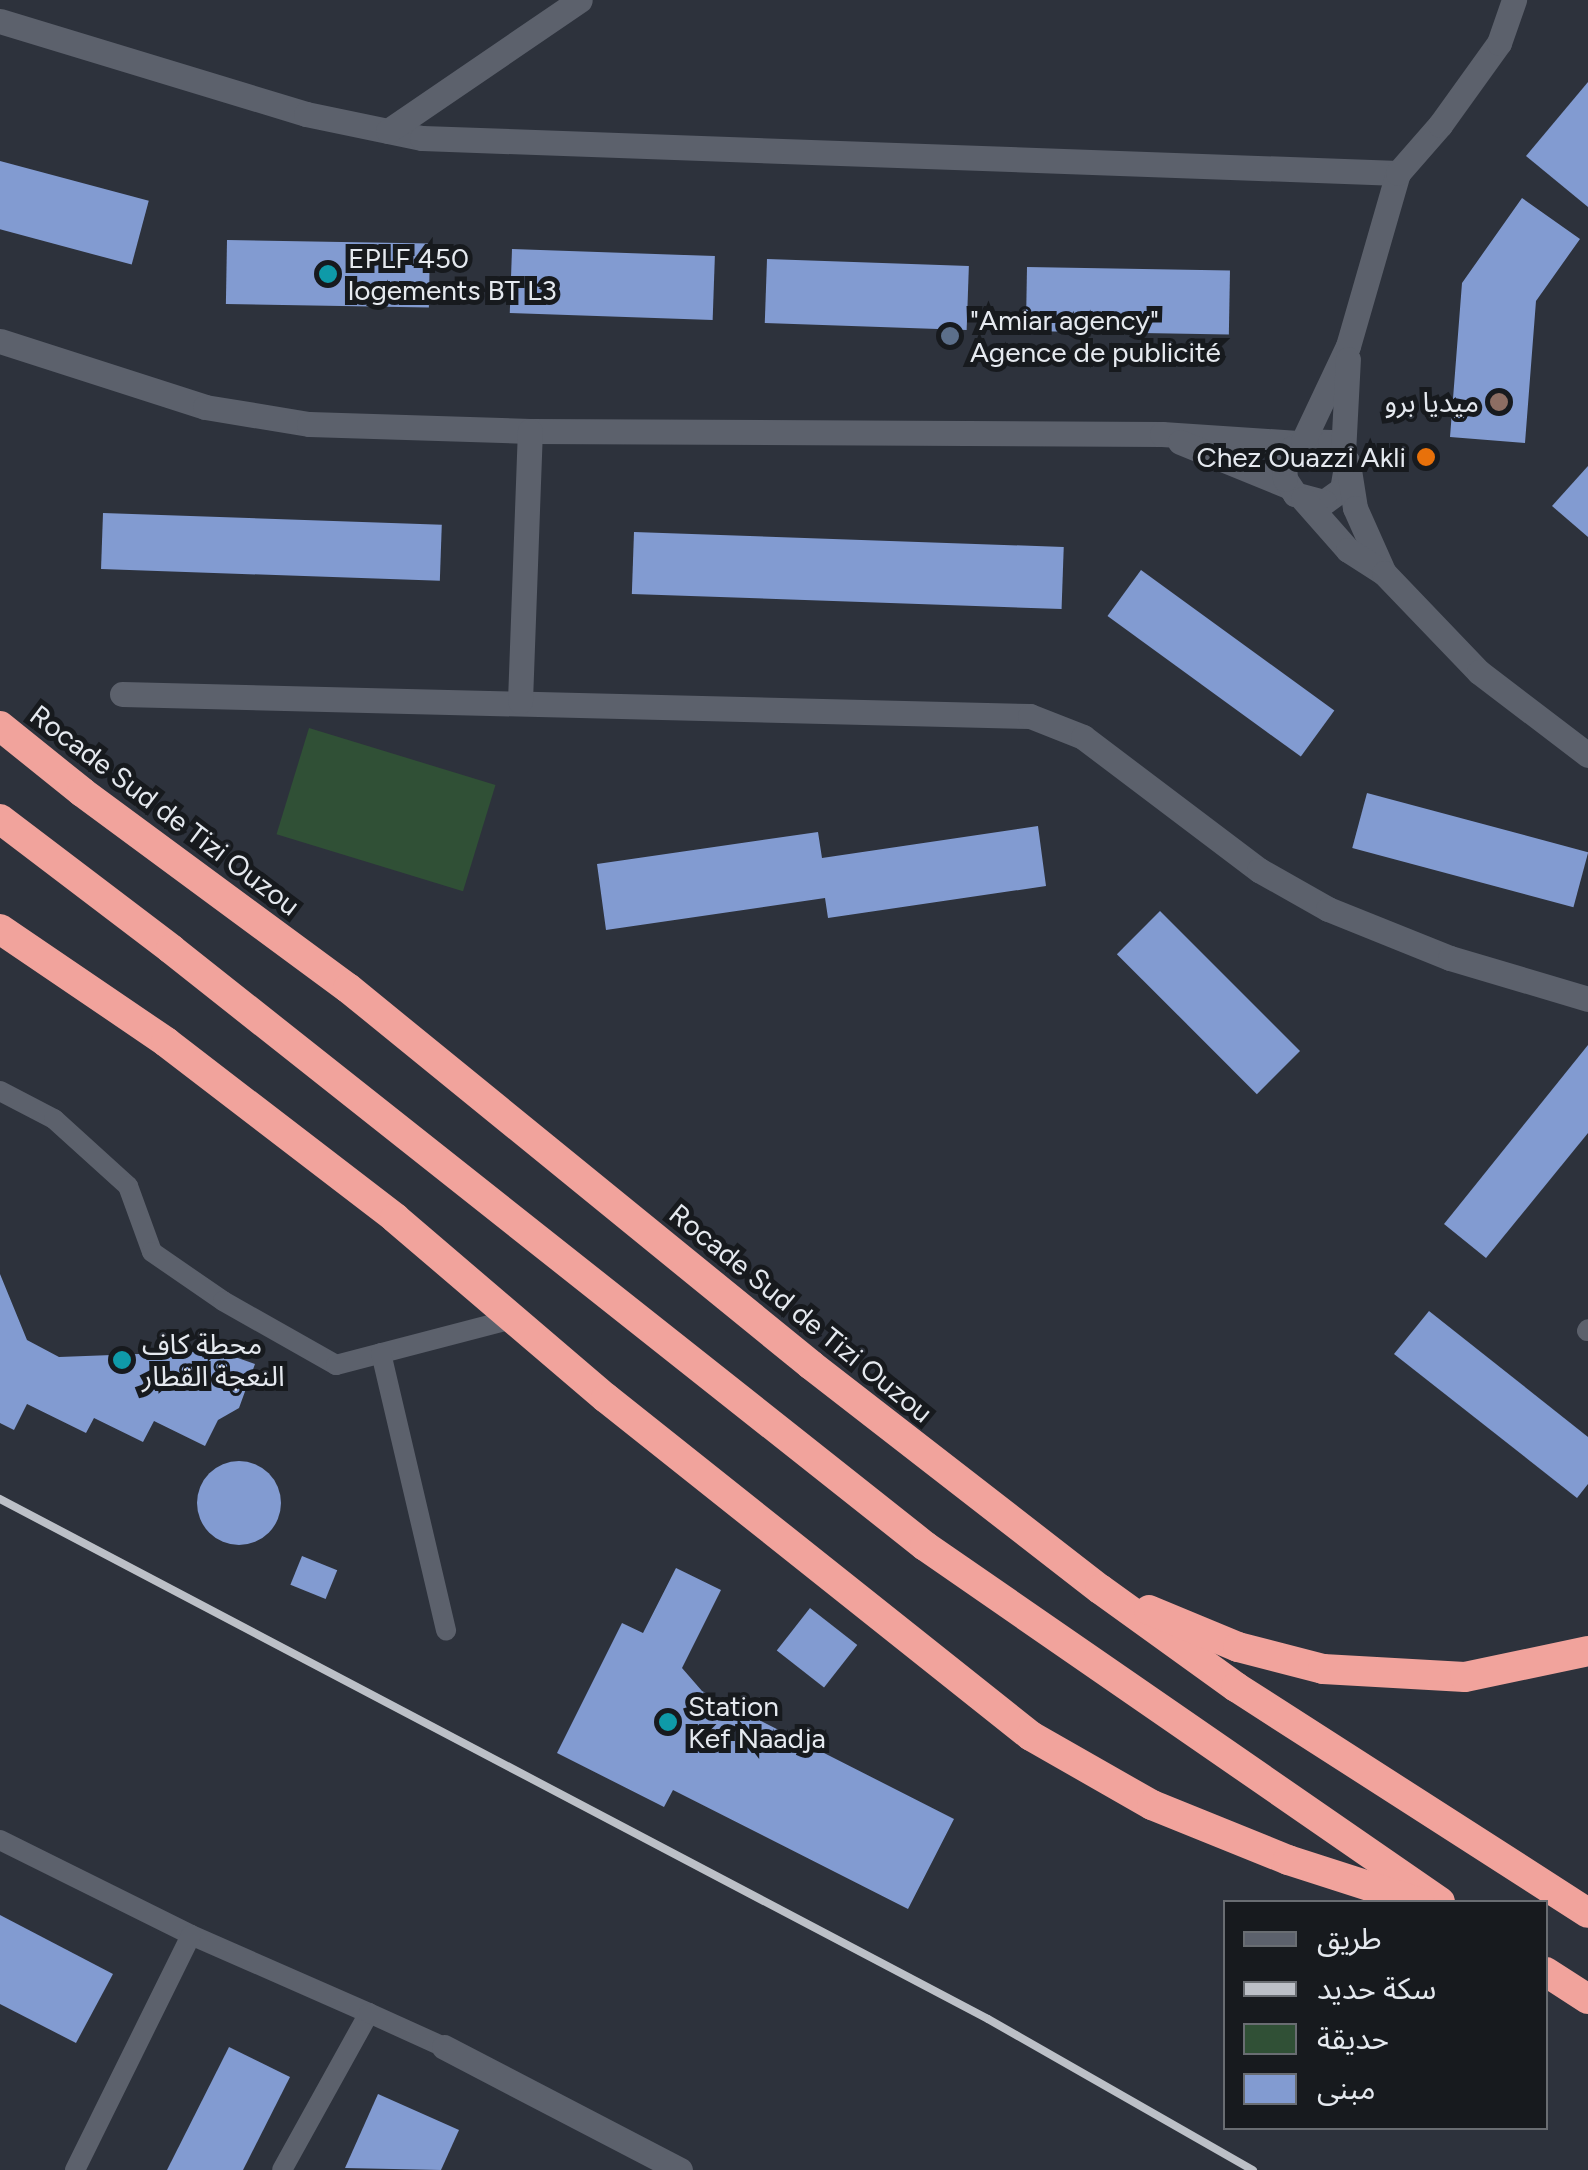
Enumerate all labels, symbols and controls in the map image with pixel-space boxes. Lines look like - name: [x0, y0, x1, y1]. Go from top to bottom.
- place label: EPLF 450 logements BT L3: [348, 241, 557, 307]
- marker: EPLF 450 logements BT L3: [317, 263, 339, 285]
- place label: "Amiar agency" Agence de publicité: [970, 303, 1221, 369]
- marker: "Amiar agency" Agence de publicité: [939, 325, 961, 347]
- place label: ميديا برو: [1384, 385, 1479, 419]
- marker: ميديا برو: [1488, 391, 1510, 413]
- place label: Chez Ouazzi Akli: [1197, 440, 1406, 474]
- marker: Chez Ouazzi Akli: [1415, 446, 1437, 468]
- street label: Rocade Sud de Tizi Ouzou: [24, 698, 306, 922]
- street label: Rocade Sud de Tizi Ouzou: [663, 1197, 939, 1429]
- place label: محطة كاف النعجة القطار: [142, 1327, 285, 1393]
- marker: محطة كاف النعجة القطار: [111, 1349, 133, 1371]
- place label: Station Kef Naadja: [688, 1689, 826, 1755]
- marker: Station Kef Naadja: [657, 1711, 679, 1733]
- legend: [1223, 1900, 1548, 2130]
- text: طريق: [1317, 1920, 1382, 1957]
- text: سكة حديد: [1317, 1970, 1436, 2007]
- text: حديقة: [1317, 2020, 1389, 2057]
- text: مبنى: [1317, 2070, 1375, 2107]

